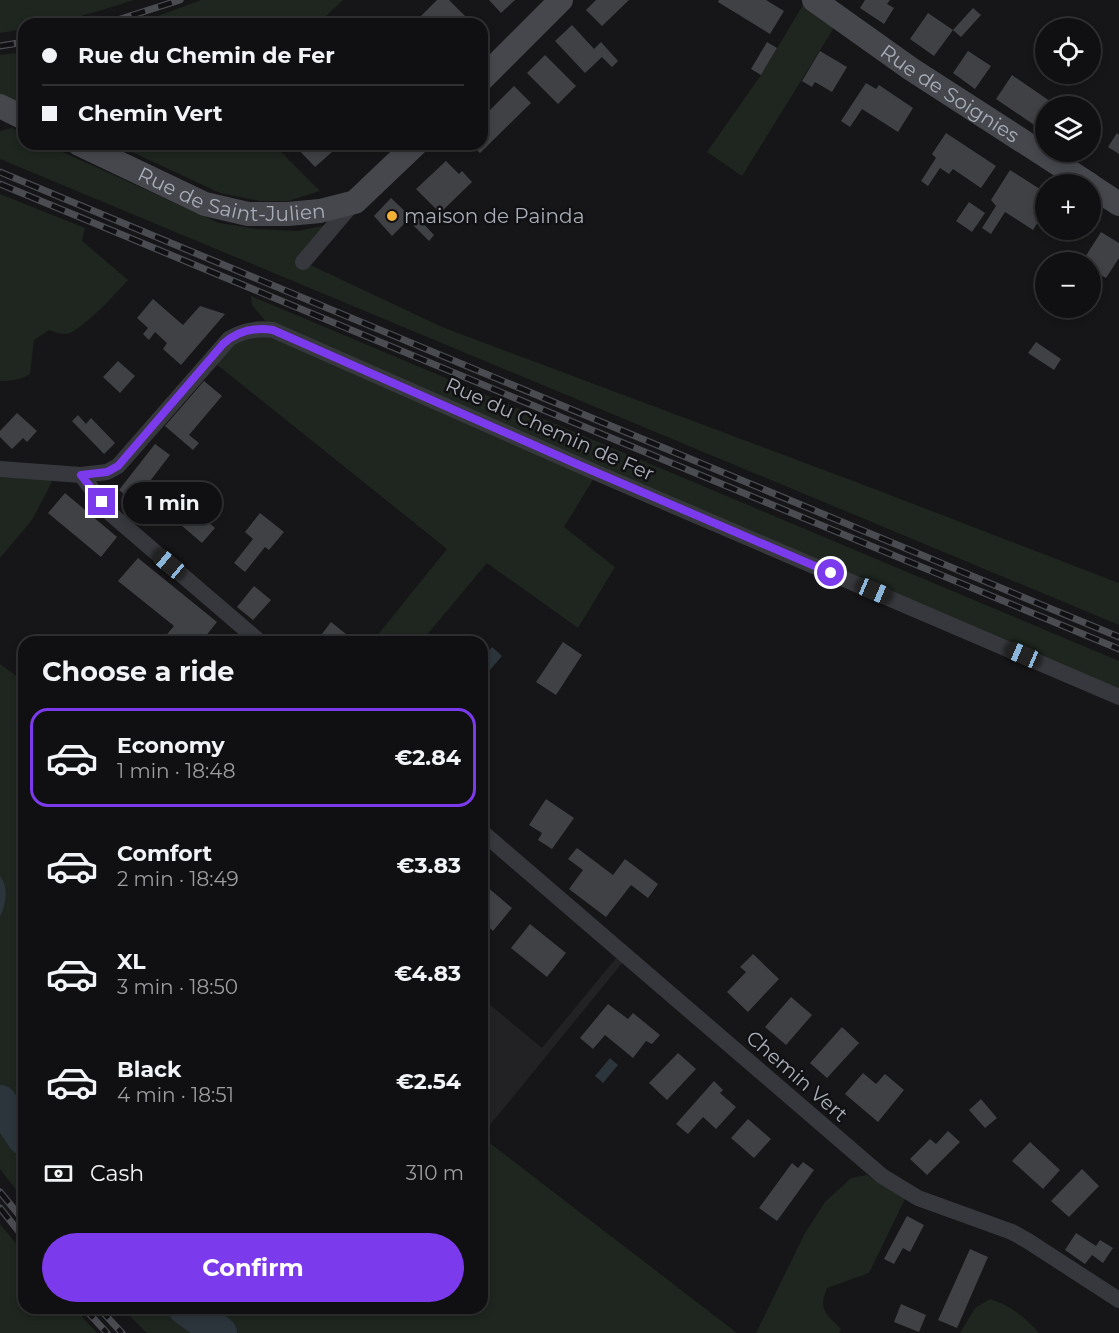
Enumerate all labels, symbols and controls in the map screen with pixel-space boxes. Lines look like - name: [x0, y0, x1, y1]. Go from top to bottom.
- map controls: [1035, 18, 1101, 318]
- button: locate: [1035, 18, 1101, 84]
- street label: Rue de Soignies: [876, 39, 1024, 148]
- text: Rue du Chemin de Fer: [78, 42, 335, 69]
- button: layers: [1035, 96, 1101, 162]
- text: Chemin Vert: [78, 100, 223, 127]
- street label: Rue de Saint-Julien: [134, 162, 326, 226]
- button: +: [1035, 174, 1101, 240]
- place label: maison de Painda: [404, 204, 584, 228]
- marker: maison de Painda: [385, 209, 399, 223]
- button: −: [1035, 252, 1101, 318]
- street label: Rue du Chemin de Fer: [442, 372, 658, 486]
- callout: 1 min: [123, 481, 222, 523]
- route end: [88, 488, 115, 515]
- text: 1 min: [145, 491, 200, 515]
- car: [149, 546, 189, 582]
- route start: [817, 559, 844, 586]
- car: [854, 576, 894, 606]
- car: [1003, 640, 1043, 670]
- text: Choose a ride: [42, 655, 234, 688]
- icon: car: [45, 731, 99, 785]
- text: Economy: [117, 732, 225, 759]
- text: €2.84: [394, 744, 461, 771]
- text: 1 min · 18:48: [117, 759, 236, 783]
- icon: car: [45, 839, 99, 893]
- text: Comfort: [117, 840, 212, 867]
- text: €3.83: [397, 852, 461, 879]
- text: 2 min · 18:49: [117, 867, 239, 891]
- icon: car: [45, 947, 99, 1001]
- text: XL: [117, 948, 146, 975]
- text: €4.83: [394, 960, 461, 987]
- text: 3 min · 18:50: [117, 975, 238, 999]
- street label: Chemin Vert: [741, 1025, 853, 1127]
- icon: car: [45, 1055, 99, 1109]
- text: Black: [117, 1056, 181, 1083]
- text: €2.54: [396, 1068, 461, 1095]
- text: 4 min · 18:51: [117, 1083, 234, 1107]
- icon: cash: [42, 1157, 75, 1190]
- text: Cash: [90, 1160, 144, 1187]
- text: 310 m: [406, 1161, 464, 1185]
- button: Confirm: [42, 1233, 464, 1302]

